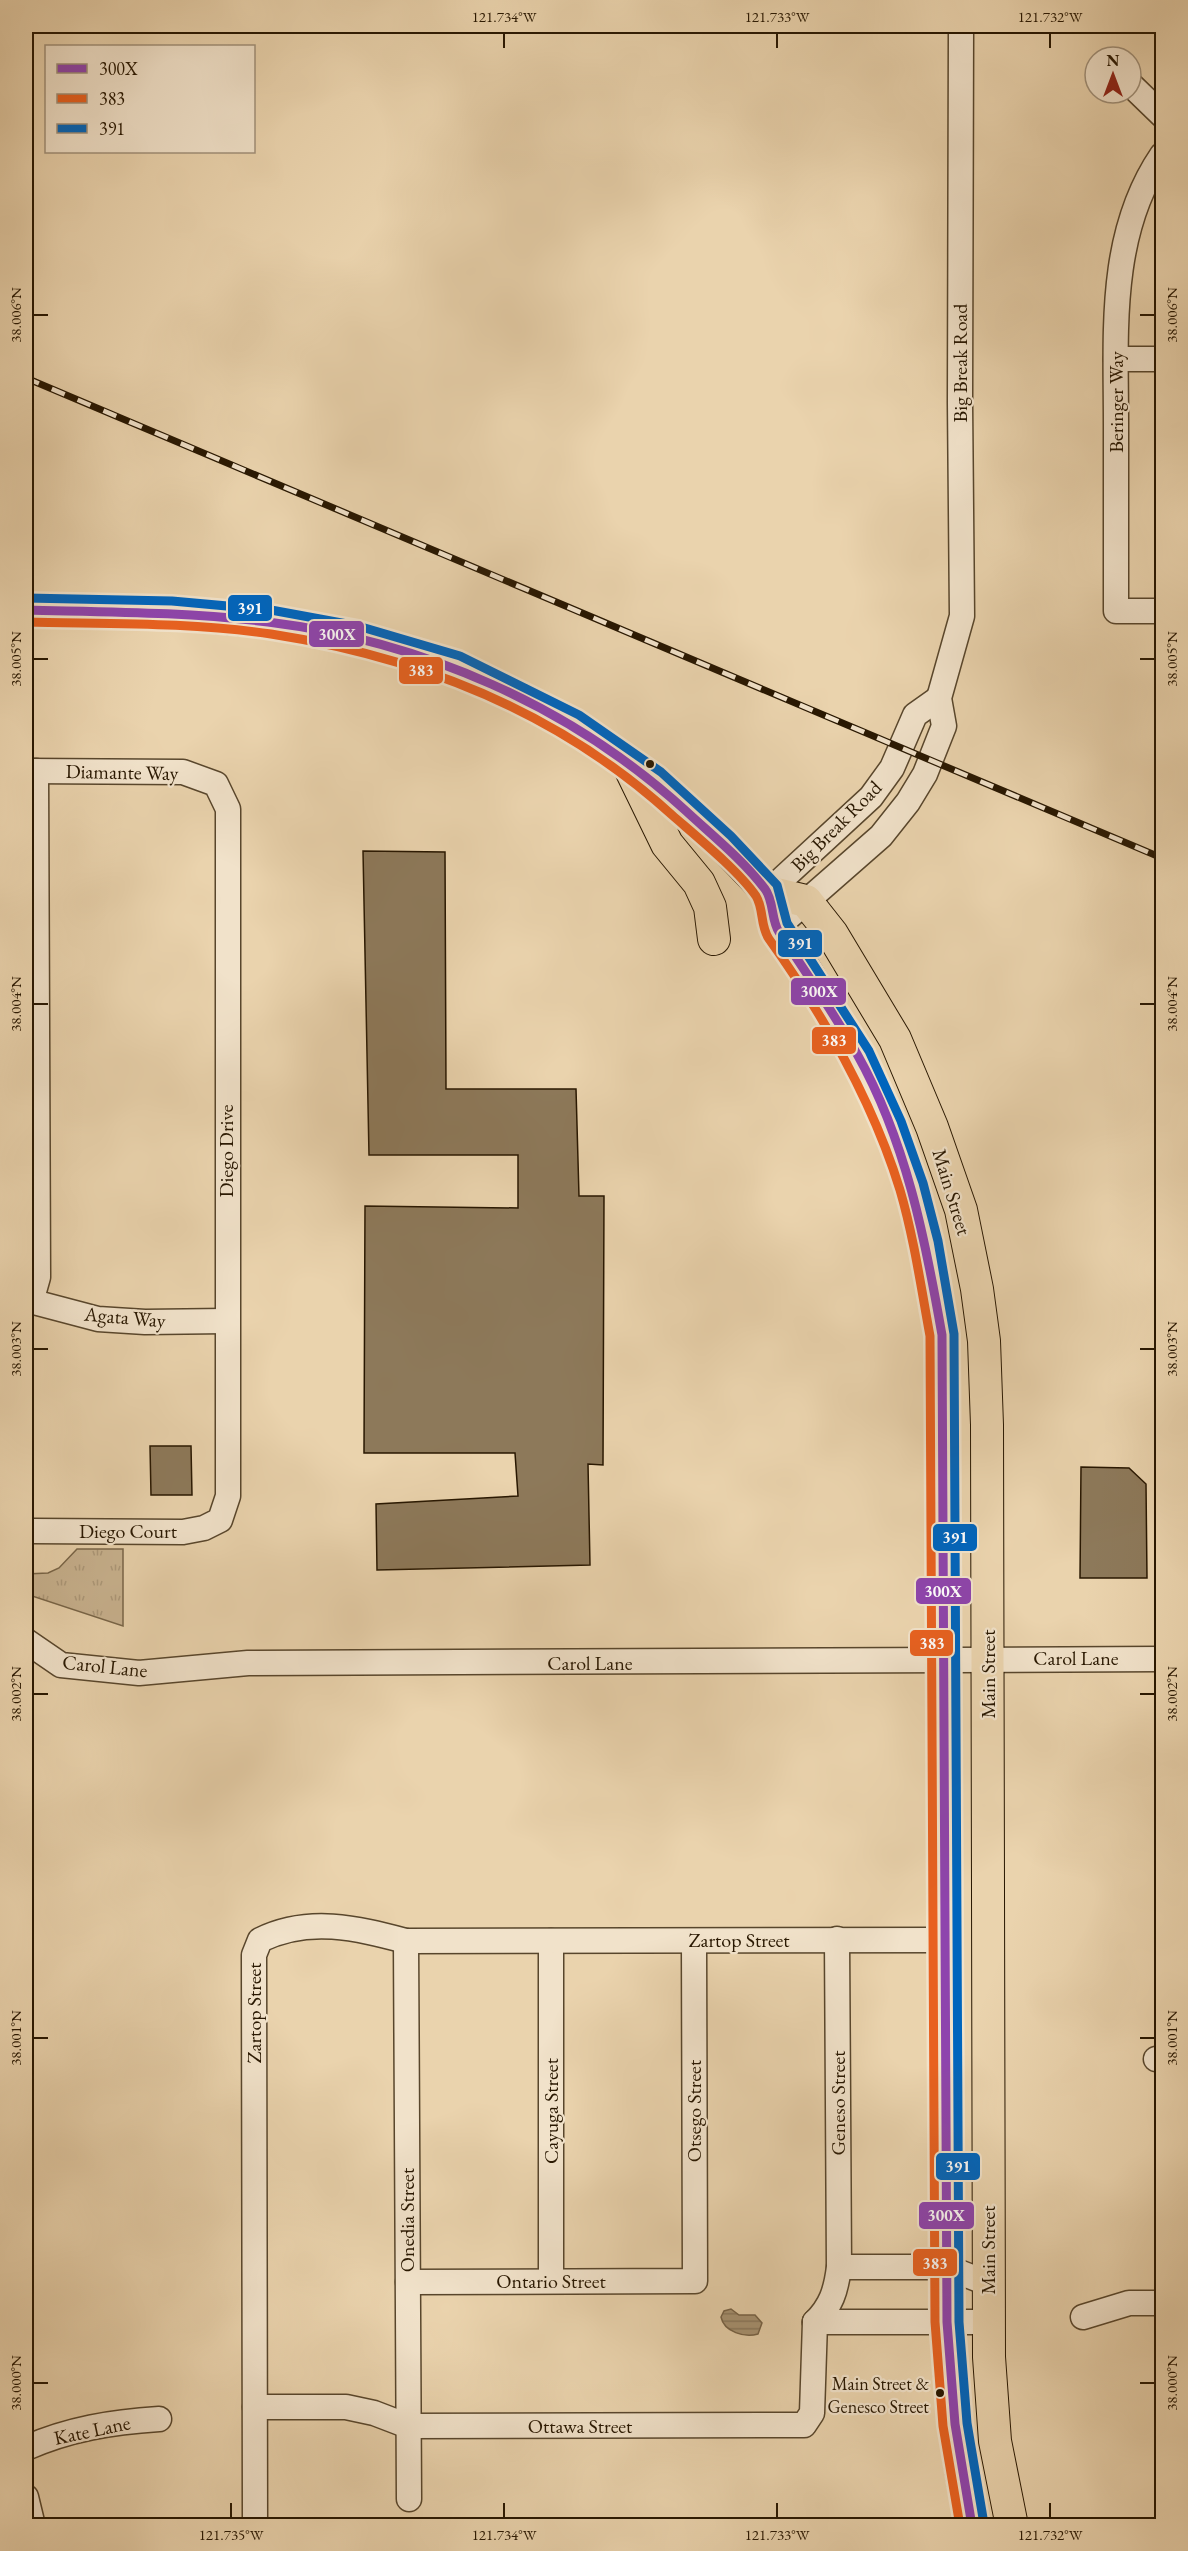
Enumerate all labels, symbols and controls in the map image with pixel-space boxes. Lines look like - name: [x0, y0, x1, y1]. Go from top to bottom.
- text: 121.734°W: [472, 7, 537, 26]
- text: 121.733°W: [745, 7, 810, 26]
- text: 121.732°W: [1018, 7, 1083, 26]
- legend: [45, 45, 255, 153]
- north arrow: [1083, 45, 1143, 105]
- text: N: [1107, 50, 1120, 71]
- text: 300X: [99, 57, 138, 80]
- text: 383: [99, 87, 125, 110]
- text: 391: [99, 117, 125, 140]
- text: 38.006°N: [6, 287, 25, 343]
- text: 38.006°N: [1162, 287, 1181, 343]
- street label: Big Break Road: [947, 303, 973, 422]
- street label: Beringer Way: [1103, 351, 1129, 453]
- line badge: 391: [227, 594, 273, 622]
- text: 391: [237, 598, 263, 619]
- line badge: 300X: [308, 620, 365, 648]
- text: 300X: [318, 624, 356, 645]
- text: 38.005°N: [6, 631, 25, 687]
- text: 38.005°N: [1162, 631, 1181, 687]
- line badge: 383: [398, 656, 444, 685]
- text: 383: [408, 660, 434, 681]
- street label: Diamante Way: [65, 758, 179, 786]
- unlabelled marker: [644, 758, 656, 770]
- street label: Big Break Road: [785, 774, 888, 877]
- line badge: 391: [777, 929, 823, 958]
- text: 391: [787, 933, 813, 954]
- text: 38.004°N: [6, 976, 25, 1032]
- text: 38.004°N: [1162, 976, 1181, 1032]
- line badge: 300X: [790, 977, 847, 1006]
- text: 300X: [800, 981, 838, 1002]
- line badge: 383: [811, 1026, 857, 1055]
- text: 383: [821, 1030, 847, 1051]
- street label: Diego Drive: [213, 1104, 239, 1198]
- street label: Main Street: [927, 1146, 978, 1239]
- street label: Agata Way: [82, 1300, 167, 1334]
- text: 38.003°N: [6, 1321, 25, 1377]
- text: 38.003°N: [1162, 1321, 1181, 1377]
- street label: Diego Court: [79, 1518, 178, 1544]
- line badge: 391: [932, 1523, 978, 1552]
- text: 391: [942, 1527, 968, 1548]
- line badge: 300X: [915, 1577, 972, 1605]
- text: 300X: [924, 1581, 962, 1602]
- line badge: 383: [909, 1629, 954, 1657]
- street label: Main Street: [975, 1629, 1001, 1719]
- text: 383: [919, 1633, 945, 1654]
- street label: Carol Lane: [1033, 1645, 1119, 1671]
- street label: Carol Lane: [61, 1649, 149, 1683]
- street label: Carol Lane: [547, 1650, 633, 1676]
- text: 38.002°N: [6, 1666, 25, 1722]
- text: 38.002°N: [1162, 1666, 1181, 1722]
- street label: Zartop Street: [688, 1927, 790, 1953]
- street label: Zartop Street: [241, 1962, 267, 2064]
- text: 38.001°N: [6, 2010, 25, 2066]
- text: 38.001°N: [1162, 2010, 1181, 2066]
- street label: Geneso Street: [825, 2050, 851, 2156]
- street label: Cayuga Street: [538, 2057, 564, 2164]
- street label: Otsego Street: [681, 2059, 707, 2162]
- line badge: 391: [935, 2152, 981, 2181]
- text: 391: [945, 2156, 971, 2177]
- street label: Onedia Street: [394, 2167, 420, 2272]
- line badge: 300X: [918, 2201, 975, 2230]
- text: 300X: [927, 2205, 965, 2226]
- street label: Main Street: [975, 2205, 1001, 2295]
- line badge: 383: [912, 2248, 958, 2277]
- text: 383: [922, 2253, 948, 2274]
- street label: Ontario Street: [496, 2268, 606, 2294]
- text: 38.000°N: [6, 2355, 25, 2411]
- text: 38.000°N: [1162, 2355, 1181, 2411]
- place label: Main Street & Genesco Street: [827, 2372, 929, 2418]
- marker: Main Street & Genesco Street: [934, 2387, 946, 2399]
- street label: Kate Lane: [51, 2409, 133, 2451]
- street label: Ottawa Street: [528, 2413, 633, 2439]
- text: 121.735°W: [199, 2525, 264, 2544]
- text: 121.734°W: [472, 2525, 537, 2544]
- text: 121.733°W: [745, 2525, 810, 2544]
- text: 121.732°W: [1018, 2525, 1083, 2544]

